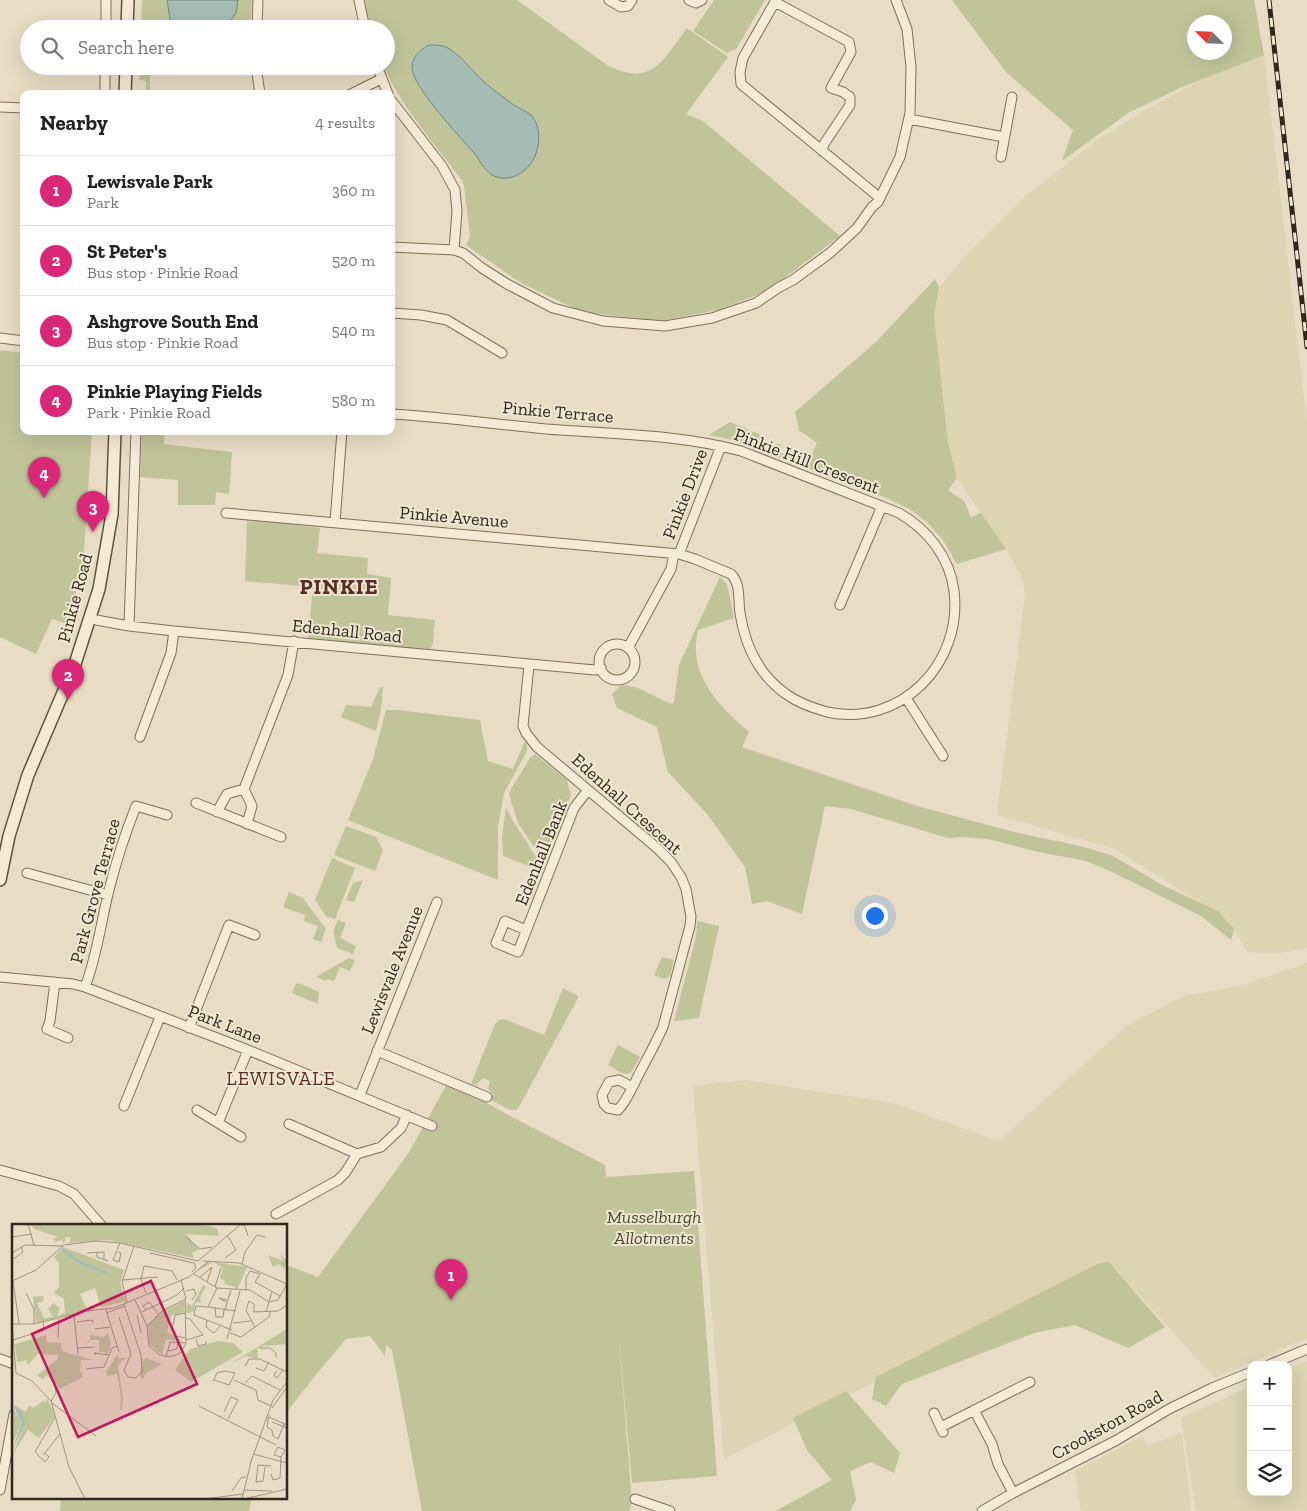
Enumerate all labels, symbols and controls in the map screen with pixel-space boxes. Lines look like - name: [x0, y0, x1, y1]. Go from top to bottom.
- north arrow: [1187, 15, 1232, 60]
- search box: [20, 20, 395, 75]
- icon: search: [38, 34, 66, 62]
- text: Search here: [78, 36, 174, 59]
- text: Nearby: [40, 110, 108, 135]
- text: 4 results: [315, 113, 375, 132]
- text: Lewisvale Park: [87, 170, 213, 193]
- text: 1: [53, 181, 59, 200]
- text: 360 m: [332, 181, 375, 200]
- text: Park: [87, 193, 119, 212]
- text: St Peter's: [87, 240, 167, 263]
- text: 2: [52, 251, 60, 270]
- text: 520 m: [332, 251, 375, 270]
- text: Bus stop · Pinkie Road: [87, 263, 238, 282]
- text: Ashgrove South End: [87, 310, 258, 333]
- text: 3: [52, 321, 60, 340]
- text: 540 m: [332, 321, 375, 340]
- text: Bus stop · Pinkie Road: [87, 333, 238, 352]
- text: Pinkie Playing Fields: [87, 380, 262, 403]
- text: 4: [51, 391, 61, 410]
- text: 580 m: [332, 391, 375, 410]
- street label: Pinkie Terrace: [502, 396, 614, 428]
- text: Park · Pinkie Road: [87, 403, 211, 422]
- street label: Pinkie Hill Crescent: [731, 423, 883, 499]
- street label: Pinkie Drive: [658, 446, 712, 542]
- pin: 4: [28, 457, 60, 498]
- pin: 3: [77, 491, 109, 532]
- street label: Pinkie Avenue: [399, 501, 509, 533]
- street label: Pinkie Road: [53, 551, 97, 645]
- district label: PINKIE: [299, 573, 379, 600]
- street label: Edenhall Road: [291, 614, 403, 648]
- pin: 2: [52, 659, 84, 700]
- street label: Edenhall Crescent: [567, 749, 687, 860]
- street label: Edenhall Bank: [510, 797, 572, 909]
- street label: Park Grove Terrace: [65, 816, 125, 966]
- street label: Lewisvale Avenue: [356, 903, 428, 1037]
- your location: [862, 903, 888, 929]
- street label: Park Lane: [185, 1000, 265, 1048]
- district label: LEWISVALE: [226, 1067, 336, 1090]
- park label: Musselburgh Allotments: [607, 1206, 701, 1249]
- inset map: [12, 1224, 288, 1498]
- pin: 1: [435, 1259, 467, 1300]
- map controls: [1247, 1361, 1292, 1496]
- button: +: [1247, 1361, 1292, 1406]
- street label: Crookston Road: [1047, 1385, 1167, 1465]
- button: −: [1247, 1406, 1292, 1451]
- button: layers: [1247, 1451, 1292, 1496]

